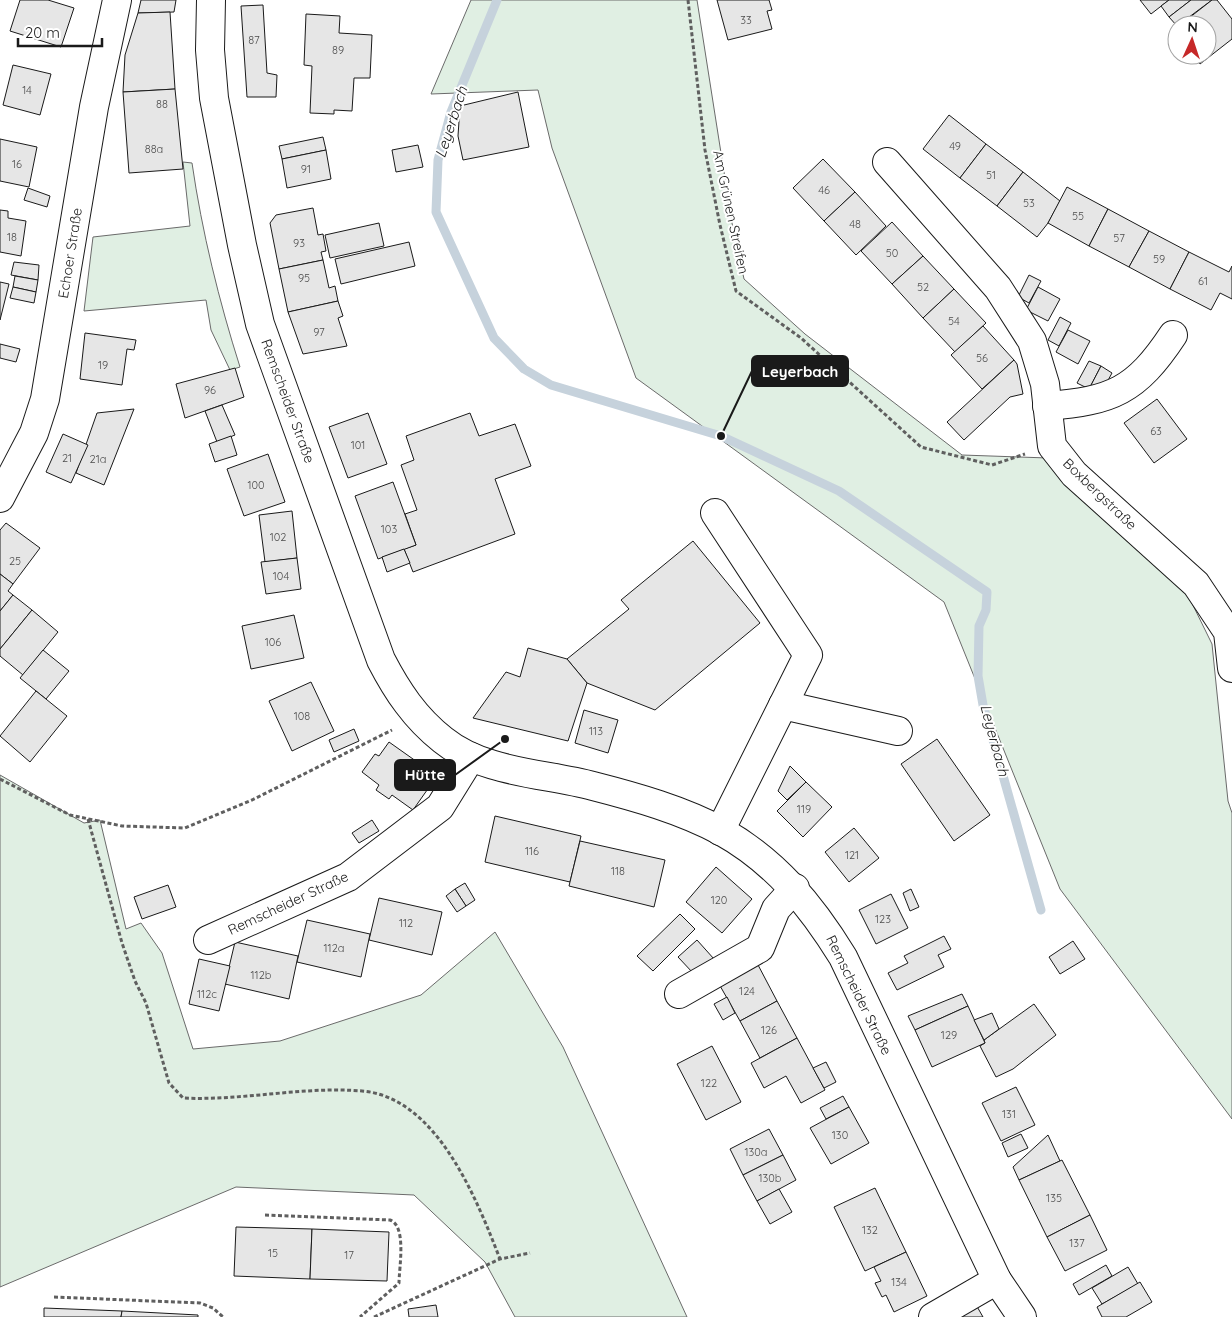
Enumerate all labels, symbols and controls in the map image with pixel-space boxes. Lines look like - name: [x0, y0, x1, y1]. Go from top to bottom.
- house number: 33: [740, 13, 752, 27]
- scale bar: [18, 15, 101, 47]
- north arrow: [1167, 15, 1217, 65]
- text: N: [1187, 18, 1198, 36]
- text: 20 m: [25, 23, 60, 42]
- house number: 87: [248, 33, 260, 47]
- house number: 89: [332, 43, 344, 57]
- house number: 14: [22, 83, 32, 97]
- water label: Leyerbach: [431, 84, 472, 160]
- house number: 88: [156, 97, 168, 111]
- house number: 49: [949, 139, 961, 153]
- house number: 88a: [145, 142, 163, 156]
- street label: Am Grünen Streifen: [709, 149, 753, 275]
- house number: 16: [12, 157, 22, 171]
- house number: 91: [301, 162, 311, 176]
- house number: 51: [986, 168, 996, 182]
- house number: 46: [818, 183, 830, 197]
- house number: 53: [1023, 196, 1035, 210]
- street label: Echoer Straße: [54, 206, 86, 300]
- house number: 55: [1072, 209, 1084, 223]
- house number: 48: [849, 217, 861, 231]
- house number: 18: [7, 230, 17, 244]
- house number: 57: [1113, 231, 1125, 245]
- house number: 93: [293, 236, 305, 250]
- house number: 50: [886, 246, 898, 260]
- house number: 59: [1153, 252, 1165, 266]
- house number: 95: [298, 271, 310, 285]
- house number: 61: [1198, 274, 1208, 288]
- house number: 52: [917, 280, 929, 294]
- house number: 54: [948, 314, 960, 328]
- house number: 97: [313, 325, 325, 339]
- street label: Remscheider Straße: [257, 336, 319, 466]
- house number: 56: [976, 351, 988, 365]
- callout: Leyerbach: [752, 356, 848, 386]
- house number: 19: [98, 358, 108, 372]
- text: Leyerbach: [762, 362, 838, 381]
- house number: 96: [204, 383, 216, 397]
- house number: 63: [1150, 424, 1162, 438]
- house number: 101: [351, 438, 365, 452]
- house number: 21: [62, 451, 72, 465]
- house number: 21a: [90, 452, 106, 466]
- street label: Boxbergstraße: [1059, 454, 1141, 534]
- house number: 100: [247, 478, 265, 492]
- house number: 103: [381, 522, 397, 536]
- house number: 102: [270, 530, 286, 544]
- house number: 25: [9, 554, 21, 568]
- house number: 104: [273, 569, 289, 583]
- house number: 106: [265, 635, 281, 649]
- water label: Leyerbach: [976, 702, 1014, 778]
- house number: 108: [294, 709, 310, 723]
- house number: 113: [589, 724, 603, 738]
- callout: Hütte: [395, 760, 455, 790]
- text: Hütte: [405, 765, 445, 784]
- house number: 119: [797, 802, 811, 816]
- house number: 116: [525, 844, 539, 858]
- house number: 121: [845, 848, 859, 862]
- house number: 118: [611, 864, 625, 878]
- street label: Remscheider Straße: [225, 867, 351, 939]
- house number: 120: [711, 893, 727, 907]
- house number: 123: [875, 912, 891, 926]
- house number: 112: [399, 916, 413, 930]
- street label: Remscheider Straße: [822, 932, 896, 1058]
- house number: 112a: [324, 941, 344, 955]
- house number: 112b: [251, 968, 272, 982]
- house number: 124: [739, 984, 755, 998]
- house number: 112c: [197, 987, 217, 1001]
- house number: 126: [761, 1023, 777, 1037]
- house number: 129: [941, 1028, 957, 1042]
- house number: 122: [701, 1076, 717, 1090]
- house number: 131: [1002, 1107, 1016, 1121]
- house number: 130: [832, 1128, 848, 1142]
- house number: 130a: [744, 1145, 768, 1159]
- house number: 130b: [758, 1171, 782, 1185]
- house number: 135: [1046, 1191, 1062, 1205]
- house number: 132: [862, 1223, 878, 1237]
- house number: 137: [1069, 1236, 1085, 1250]
- house number: 15: [268, 1246, 278, 1260]
- house number: 17: [344, 1248, 354, 1262]
- house number: 134: [891, 1275, 907, 1289]

